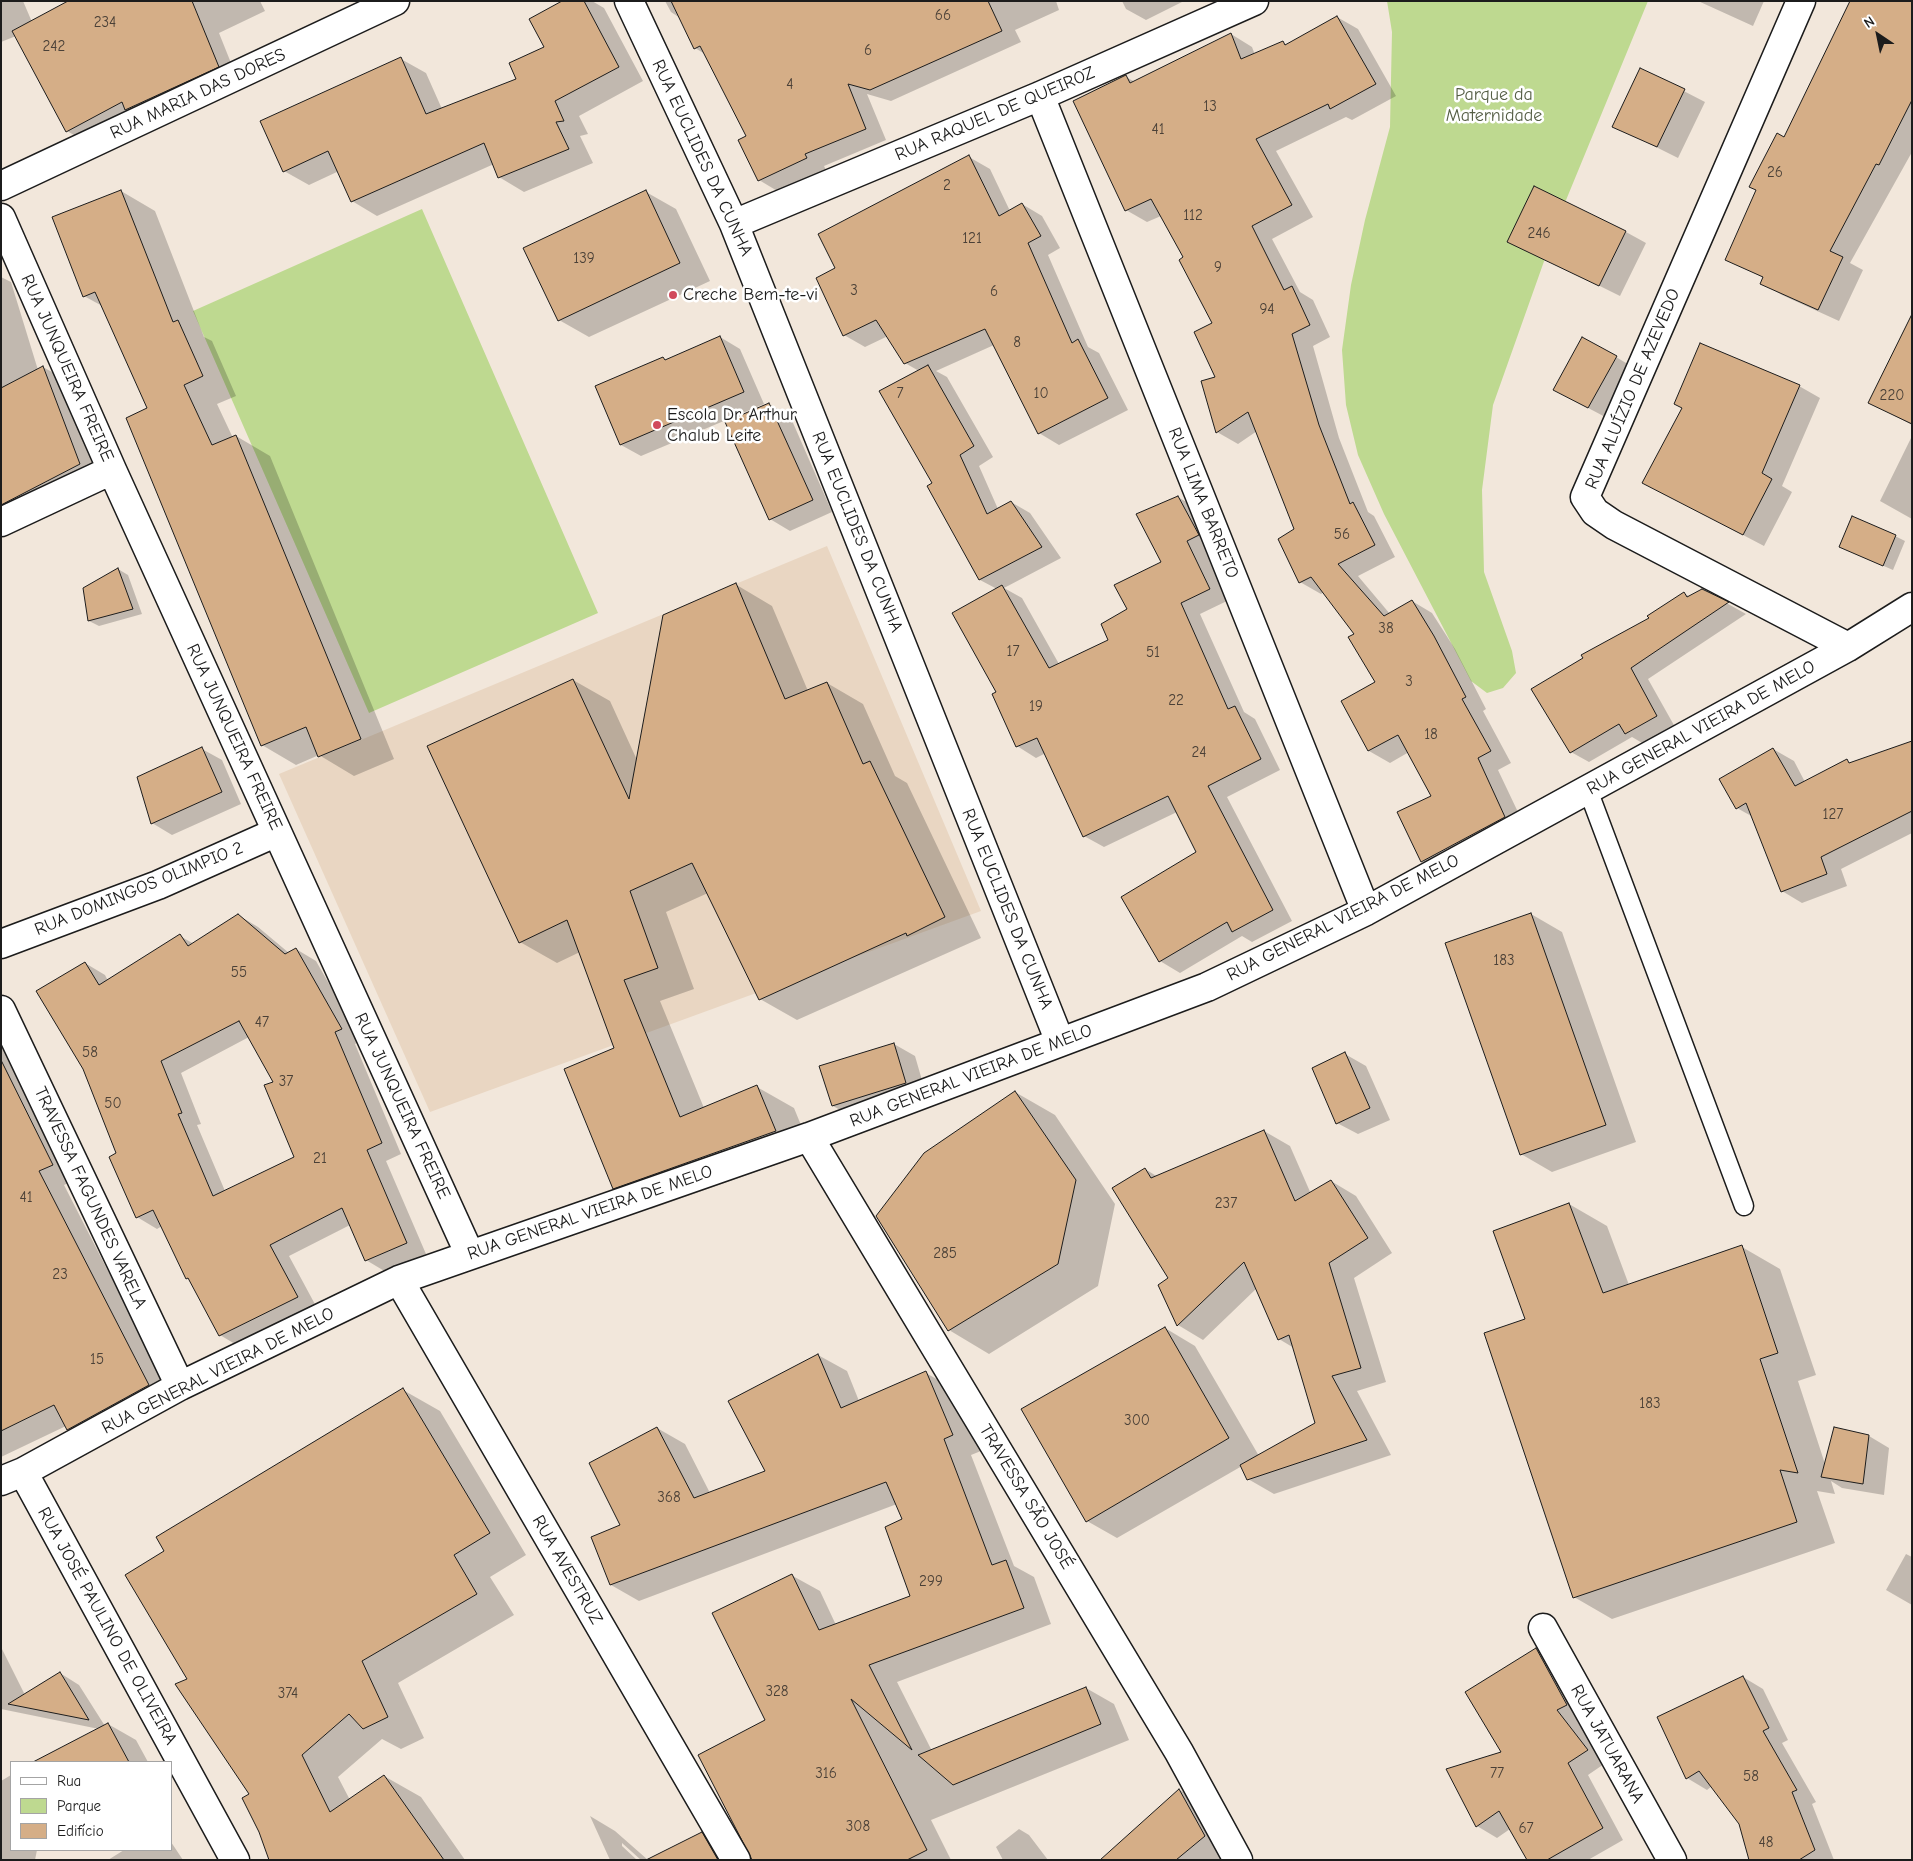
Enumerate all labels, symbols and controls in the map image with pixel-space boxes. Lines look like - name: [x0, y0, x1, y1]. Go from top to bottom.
- house number: 66: [935, 7, 951, 25]
- north arrow: [1853, 10, 1903, 60]
- text: N: [1861, 13, 1878, 32]
- house number: 234: [94, 14, 116, 32]
- house number: 242: [43, 38, 65, 56]
- house number: 6: [864, 42, 872, 60]
- street label: RUA MARIA DAS DORES: [107, 44, 289, 144]
- street label: RUA EUCLIDES DA CUNHA: [647, 56, 757, 260]
- street label: RUA RAQUEL DE QUEIROZ: [892, 62, 1098, 166]
- house number: 4: [786, 76, 794, 94]
- park label: Parque da Maternidade: [1446, 84, 1542, 126]
- house number: 13: [1203, 98, 1217, 116]
- house number: 41: [1151, 121, 1165, 139]
- house number: 26: [1767, 164, 1783, 182]
- house number: 2: [943, 177, 951, 195]
- house number: 112: [1183, 207, 1203, 225]
- house number: 246: [1527, 225, 1551, 243]
- house number: 121: [962, 230, 982, 248]
- house number: 139: [573, 250, 595, 268]
- house number: 9: [1214, 259, 1222, 277]
- street label: RUA JUNQUEIRA FREIRE: [16, 271, 118, 465]
- house number: 3: [850, 282, 858, 300]
- house number: 6: [990, 283, 998, 301]
- place label: Creche Bem-te-vi: [683, 284, 818, 306]
- street label: RUA ALUÍZIO DE AZEVEDO: [1581, 285, 1685, 493]
- marker: Creche Bem-te-vi: [667, 289, 679, 301]
- house number: 94: [1259, 301, 1275, 319]
- house number: 8: [1013, 334, 1021, 352]
- house number: 7: [896, 385, 904, 403]
- house number: 10: [1033, 385, 1049, 403]
- house number: 220: [1880, 387, 1904, 405]
- place label: Escola Dr. Arthur Chalub Leite: [667, 404, 797, 446]
- marker: Escola Dr. Arthur Chalub Leite: [651, 419, 663, 431]
- street label: RUA LIMA BARRETO: [1163, 424, 1243, 582]
- street label: RUA EUCLIDES DA CUNHA: [807, 429, 907, 635]
- house number: 56: [1334, 526, 1350, 544]
- house number: 38: [1378, 620, 1394, 638]
- street label: RUA JUNQUEIRA FREIRE: [181, 641, 287, 833]
- house number: 17: [1006, 643, 1020, 661]
- house number: 51: [1146, 644, 1160, 662]
- street label: RUA GENERAL VIEIRA DE MELO: [1583, 656, 1819, 800]
- house number: 3: [1405, 673, 1413, 691]
- house number: 22: [1168, 692, 1184, 710]
- house number: 19: [1029, 698, 1043, 716]
- house number: 18: [1424, 726, 1438, 744]
- house number: 24: [1191, 744, 1207, 762]
- street label: RUA EUCLIDES DA CUNHA: [957, 806, 1057, 1012]
- house number: 127: [1823, 806, 1843, 824]
- street label: RUA DOMINGOS OLIMPIO 2: [32, 837, 246, 941]
- street label: RUA GENERAL VIEIRA DE MELO: [1223, 850, 1463, 986]
- house number: 183: [1493, 952, 1515, 970]
- house number: 55: [231, 964, 247, 982]
- street label: RUA JUNQUEIRA FREIRE: [349, 1010, 455, 1202]
- house number: 47: [255, 1014, 269, 1032]
- street label: RUA GENERAL VIEIRA DE MELO: [847, 1020, 1095, 1132]
- house number: 58: [82, 1044, 98, 1062]
- house number: 37: [279, 1073, 293, 1091]
- street label: TRAVESSA FAGUNDES VARELA: [29, 1084, 151, 1312]
- house number: 50: [104, 1095, 122, 1113]
- house number: 21: [313, 1150, 327, 1168]
- street label: RUA GENERAL VIEIRA DE MELO: [465, 1161, 715, 1265]
- house number: 41: [19, 1189, 33, 1207]
- house number: 237: [1215, 1195, 1237, 1213]
- house number: 285: [933, 1245, 957, 1263]
- house number: 23: [52, 1266, 68, 1284]
- street label: RUA GENERAL VIEIRA DE MELO: [98, 1303, 338, 1439]
- house number: 15: [90, 1351, 104, 1369]
- house number: 183: [1639, 1395, 1661, 1413]
- house number: 300: [1124, 1412, 1150, 1430]
- street label: TRAVESSA SÃO JOSÉ: [974, 1421, 1078, 1573]
- house number: 368: [657, 1489, 681, 1507]
- street label: RUA JOSÉ PAULINO DE OLIVEIRA: [33, 1503, 181, 1749]
- street label: RUA AVESTRUZ: [527, 1512, 607, 1628]
- house number: 299: [919, 1573, 943, 1591]
- street label: RUA JATUARANA: [1566, 1681, 1648, 1807]
- house number: 328: [765, 1683, 789, 1701]
- house number: 374: [278, 1685, 298, 1703]
- legend: [10, 1761, 172, 1851]
- house number: 316: [815, 1765, 837, 1783]
- house number: 77: [1490, 1765, 1504, 1783]
- house number: 58: [1743, 1768, 1759, 1786]
- text: Rua: [57, 1772, 81, 1790]
- text: Parque: [57, 1797, 101, 1815]
- house number: 308: [846, 1818, 870, 1836]
- house number: 67: [1518, 1820, 1534, 1838]
- text: Edifício: [57, 1822, 104, 1840]
- house number: 48: [1759, 1834, 1773, 1852]

